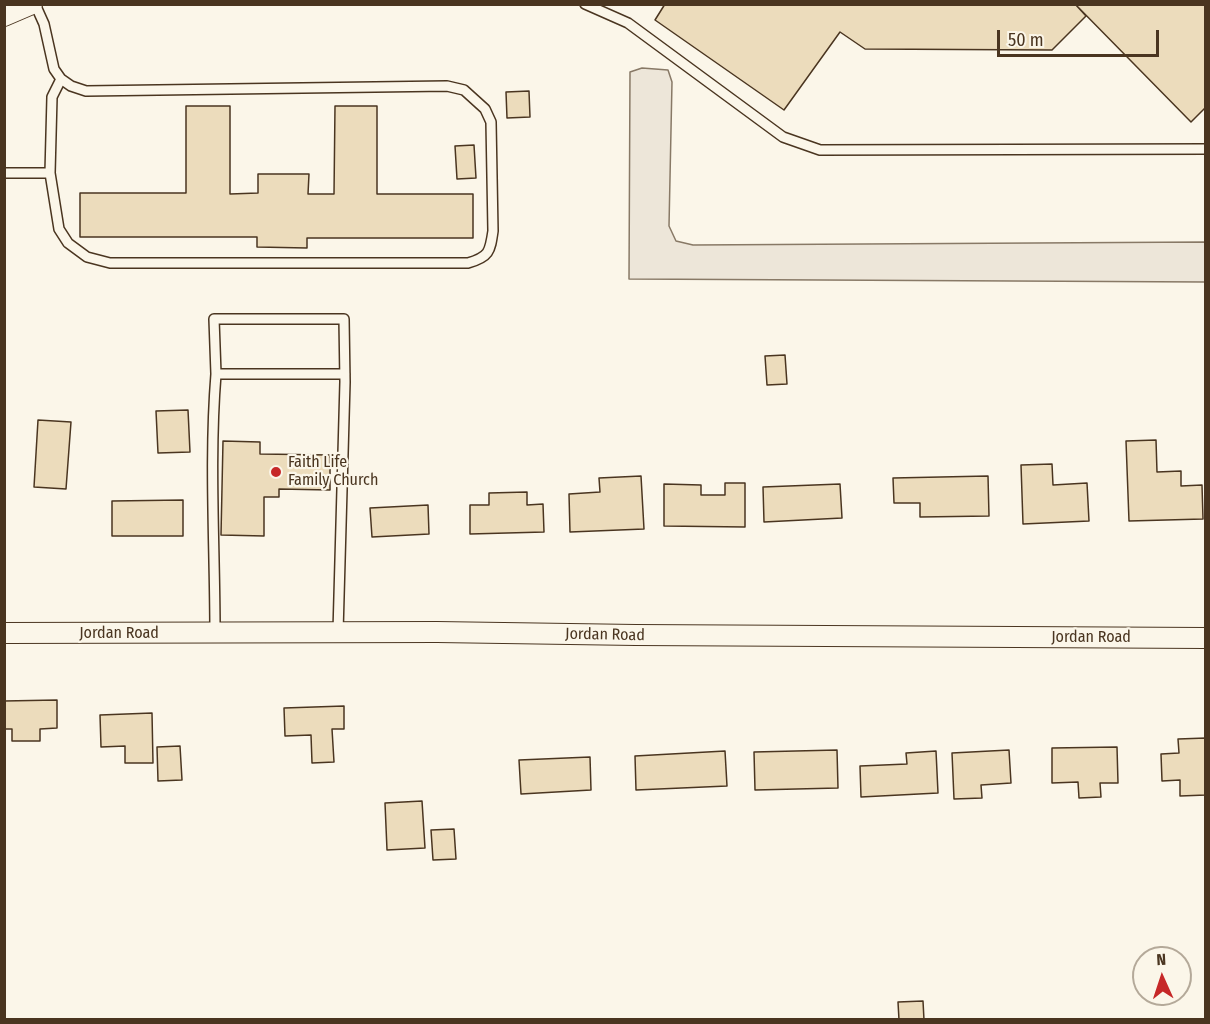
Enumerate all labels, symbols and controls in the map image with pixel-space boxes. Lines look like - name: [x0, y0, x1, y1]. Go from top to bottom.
- scale bar: [1000, 18, 1162, 56]
- text: 50 m: [1008, 29, 1044, 51]
- place label: Faith Life Family Church: [288, 453, 378, 491]
- marker: Faith Life Family Church: [269, 465, 283, 479]
- street label: Jordan Road: [79, 624, 159, 644]
- street label: Jordan Road: [565, 625, 645, 645]
- street label: Jordan Road: [1051, 628, 1131, 648]
- north arrow: [1132, 946, 1192, 1006]
- text: N: [1156, 950, 1166, 969]

